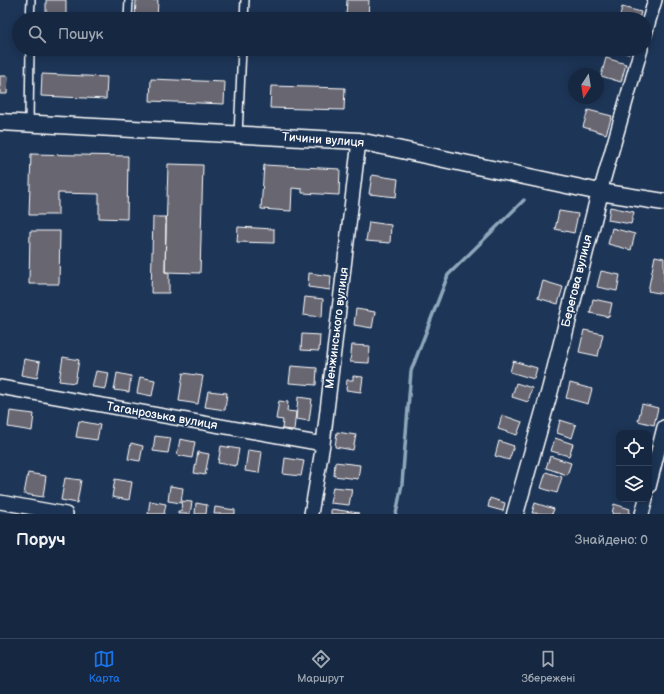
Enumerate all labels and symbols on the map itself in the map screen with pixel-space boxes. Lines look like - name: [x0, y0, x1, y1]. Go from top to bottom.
- north arrow: [568, 68, 604, 104]
- street label: Тичини вулиця: [281, 130, 365, 150]
- street label: Берегова вулиця: [558, 233, 596, 329]
- street label: Менжинського вулиця: [322, 266, 352, 390]
- street label: Таганрозька вулиця: [105, 399, 219, 433]

